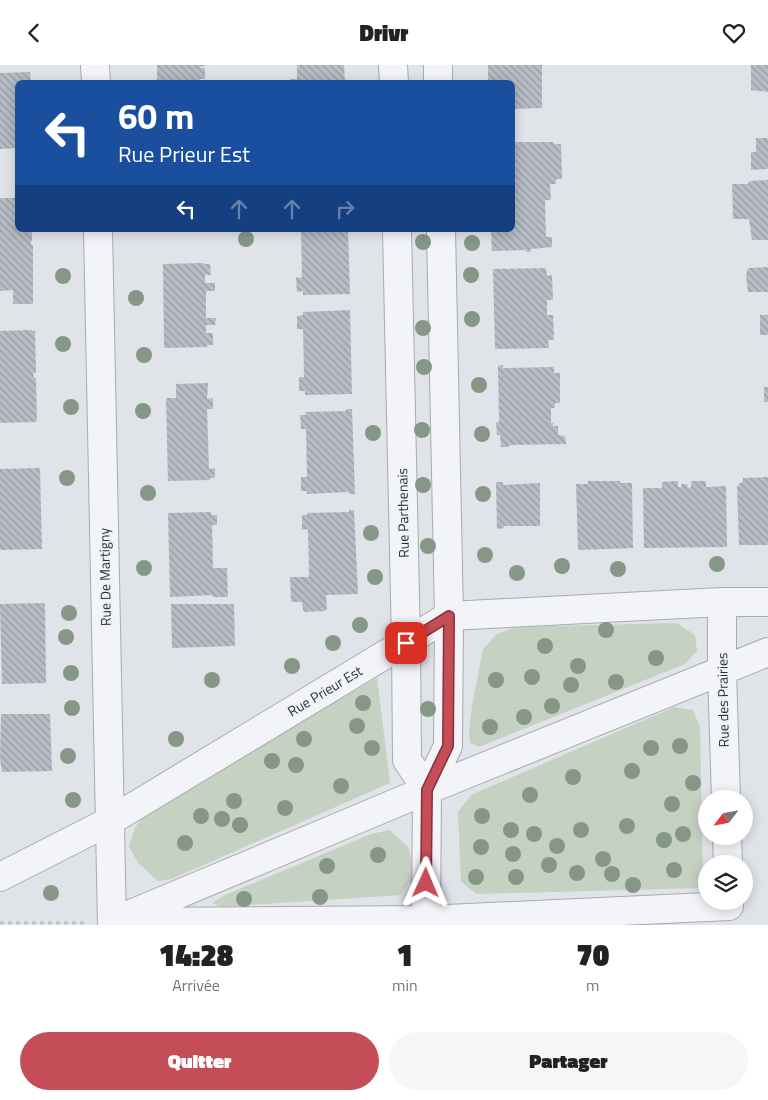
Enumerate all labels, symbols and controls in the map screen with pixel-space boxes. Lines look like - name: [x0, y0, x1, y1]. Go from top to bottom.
- text: Drivr: [360, 16, 408, 50]
- icon: back: [20, 19, 48, 47]
- icon: heart: [720, 19, 748, 47]
- text: 60 m: [118, 89, 194, 143]
- icon: left: [35, 100, 100, 165]
- text: Rue Prieur Est: [118, 137, 250, 171]
- icon: left: [172, 195, 200, 223]
- icon: ahead: [225, 195, 253, 223]
- icon: ahead: [278, 195, 306, 223]
- icon: right: [331, 195, 359, 223]
- street label: Rue Parthenais: [391, 468, 414, 558]
- street label: Rue De Martigny: [93, 527, 116, 626]
- pin: [385, 622, 427, 664]
- icon: arrive: [392, 629, 420, 657]
- street label: Rue des Prairies: [711, 652, 734, 748]
- street label: Rue Prieur Est: [283, 660, 366, 721]
- north arrow: [698, 790, 752, 845]
- map controls: [698, 790, 753, 910]
- button: layers: [698, 855, 753, 910]
- position arrow: [399, 856, 451, 908]
- text: 14:28: [159, 932, 233, 978]
- text: 1: [397, 932, 413, 978]
- text: 70: [576, 932, 609, 978]
- text: Arrivée: [172, 973, 220, 997]
- text: min: [392, 973, 418, 997]
- text: m: [586, 973, 599, 997]
- button: Quitter: [20, 1032, 379, 1090]
- button: Partager: [389, 1032, 748, 1090]

